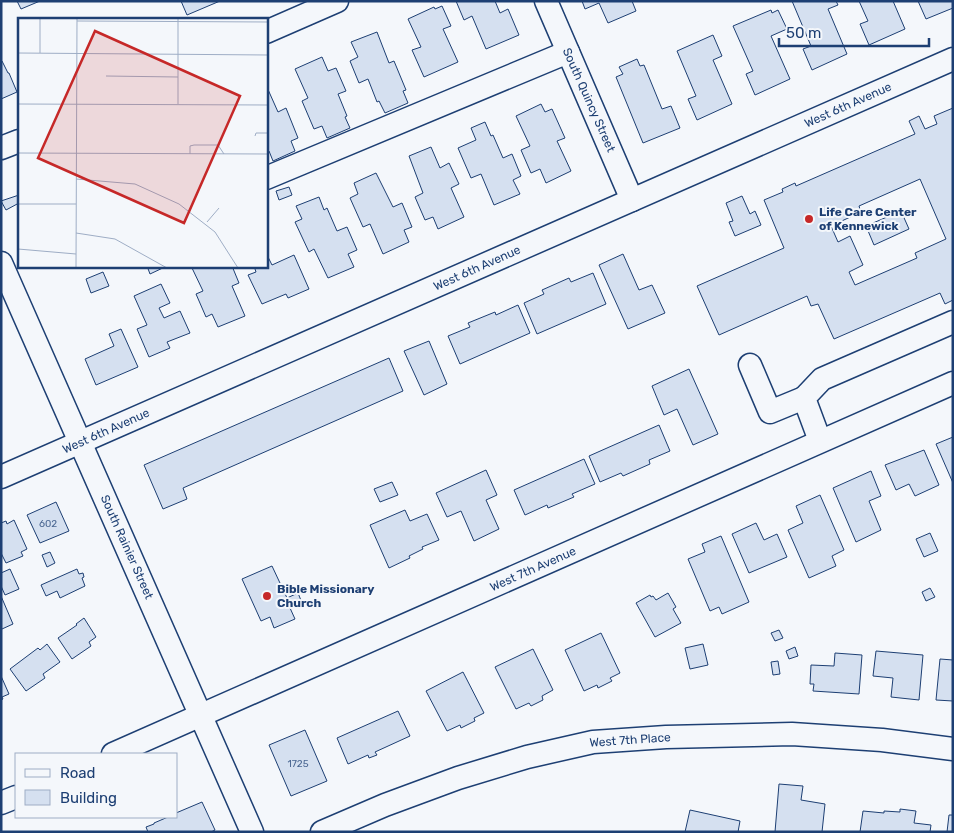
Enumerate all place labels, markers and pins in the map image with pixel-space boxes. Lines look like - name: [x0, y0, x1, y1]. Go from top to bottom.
- place label: Life Care Center of Kennewick: [819, 205, 917, 233]
- marker: Life Care Center of Kennewick: [803, 213, 815, 225]
- place label: Bible Missionary Church: [277, 582, 374, 610]
- marker: Bible Missionary Church: [261, 590, 273, 602]

